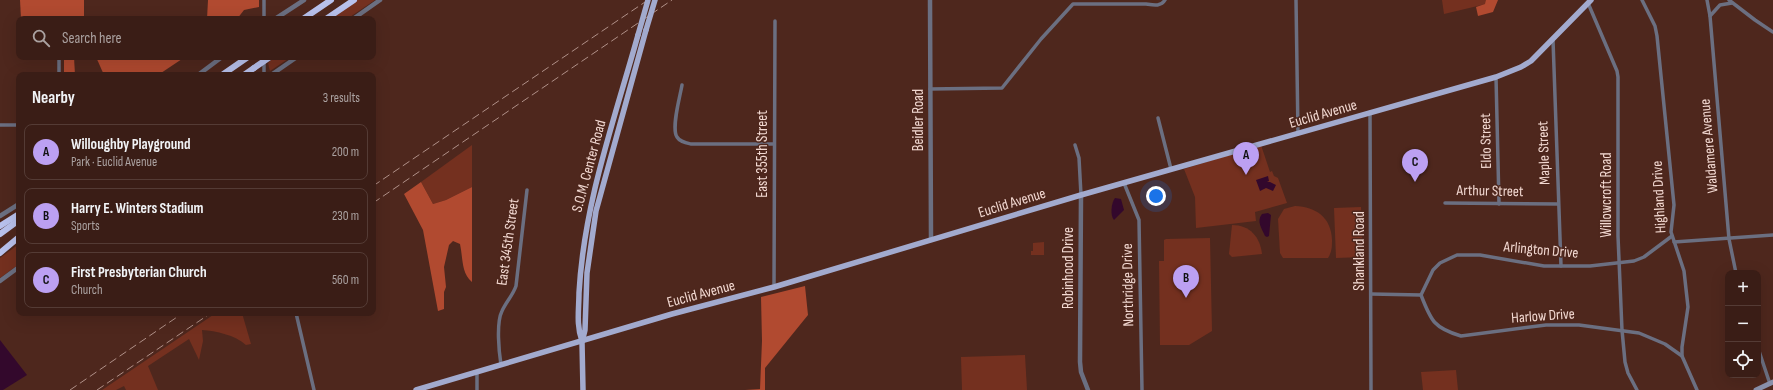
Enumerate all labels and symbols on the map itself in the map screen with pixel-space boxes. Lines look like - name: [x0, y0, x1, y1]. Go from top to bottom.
- street label: Beidler Road: [909, 89, 928, 151]
- street label: Euclid Avenue: [1287, 95, 1359, 133]
- street label: Waldamere Avenue: [1695, 98, 1723, 194]
- street label: East 355th Street: [753, 110, 772, 198]
- street label: Eldo Street: [1476, 113, 1496, 169]
- street label: S.O.M. Center Road: [568, 118, 610, 214]
- street label: Maple Street: [1533, 120, 1555, 185]
- pin: A: [1233, 142, 1259, 175]
- pin: C: [1402, 149, 1428, 182]
- street label: Willowcroft Road: [1597, 152, 1616, 238]
- street label: Highland Drive: [1648, 160, 1670, 234]
- street label: Arthur Street: [1455, 181, 1524, 201]
- street label: Euclid Avenue: [976, 184, 1048, 222]
- your location: [1146, 186, 1166, 206]
- street label: East 345th Street: [492, 197, 524, 287]
- street label: Shankland Road: [1350, 211, 1369, 291]
- street label: Robinhood Drive: [1059, 227, 1078, 309]
- street label: Arlington Drive: [1502, 237, 1579, 263]
- street label: Northridge Drive: [1118, 243, 1138, 327]
- pin: B: [1173, 265, 1199, 298]
- street label: Euclid Avenue: [665, 276, 737, 312]
- street label: Harlow Drive: [1511, 304, 1575, 328]

